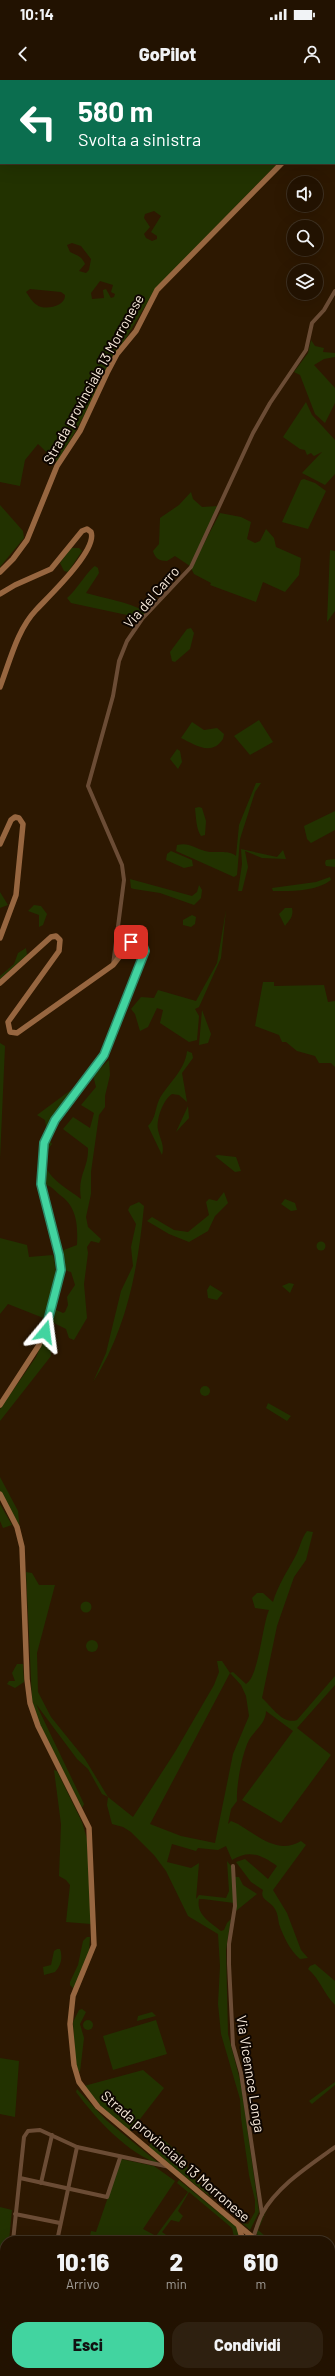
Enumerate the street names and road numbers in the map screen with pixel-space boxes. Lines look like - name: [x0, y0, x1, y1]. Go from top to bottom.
- street label: Strada provinciale 13 Morronese: [39, 291, 147, 467]
- street label: Via del Carro: [120, 563, 182, 631]
- street label: Via Vicennce Longa: [233, 2014, 269, 2134]
- street label: Strada provinciale 13 Morronese: [98, 2087, 254, 2225]

